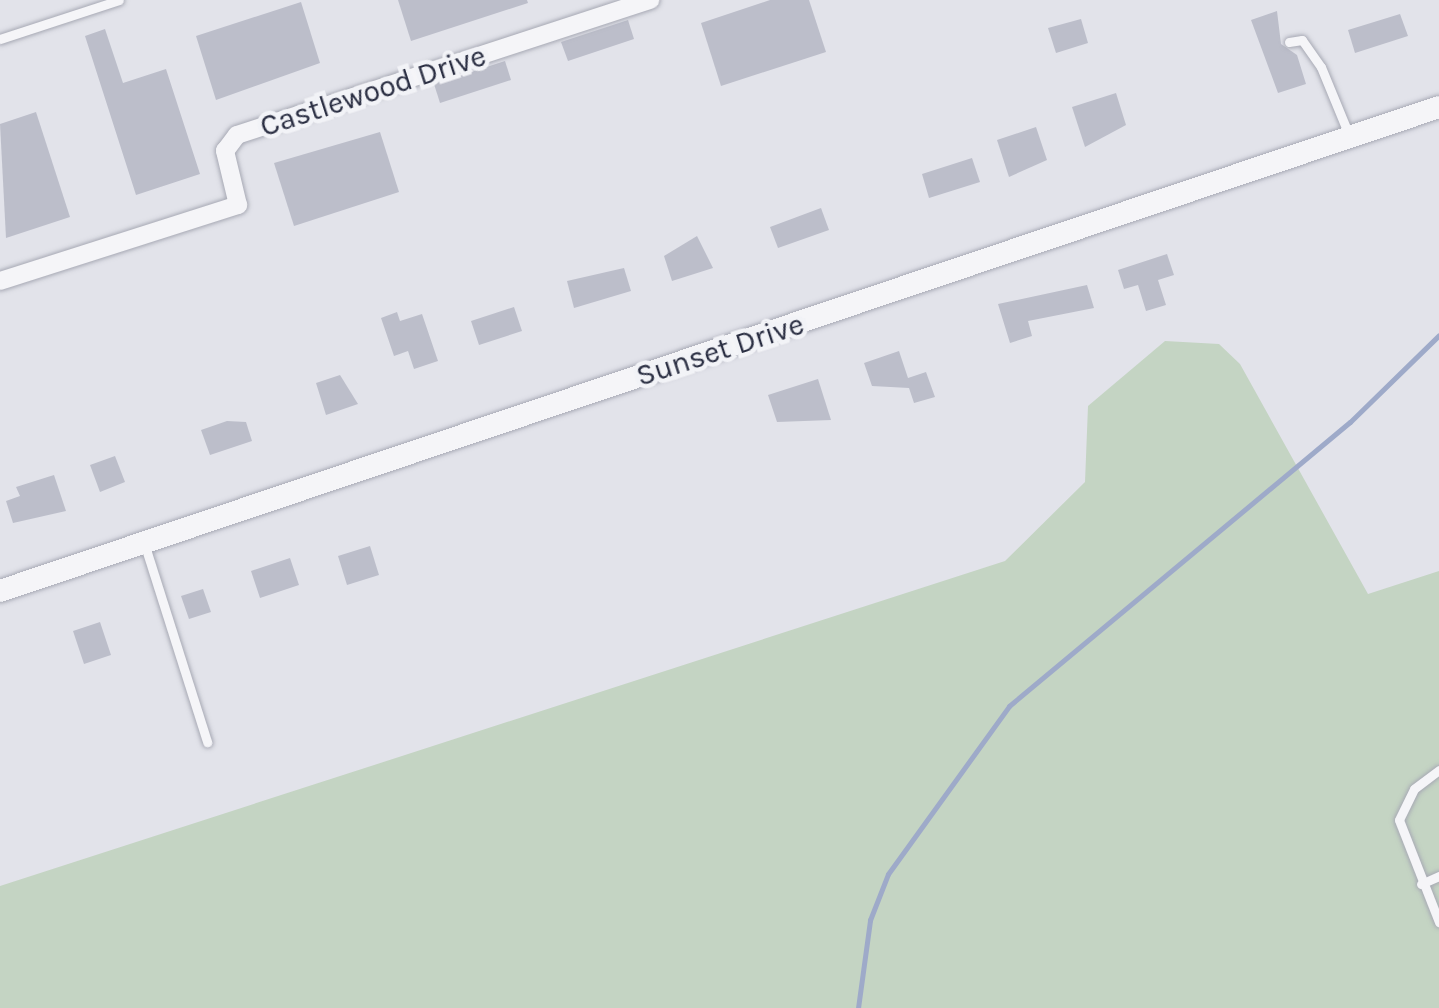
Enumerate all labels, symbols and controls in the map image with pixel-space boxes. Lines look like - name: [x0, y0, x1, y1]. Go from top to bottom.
- street label: Castlewood Drive: [256, 38, 490, 144]
- street label: Sunset Drive: [632, 306, 808, 394]

